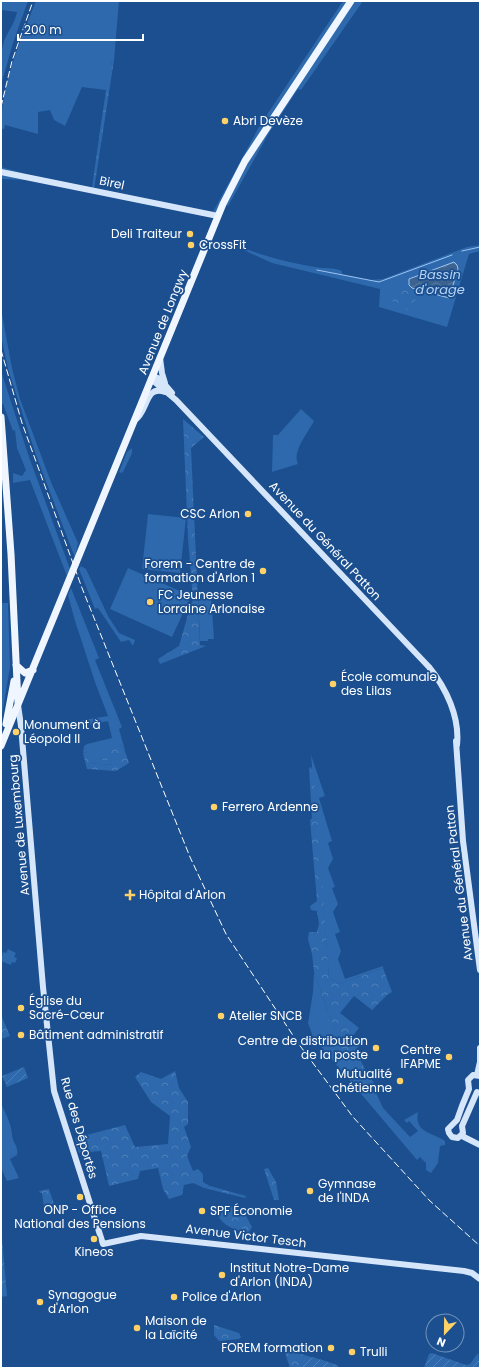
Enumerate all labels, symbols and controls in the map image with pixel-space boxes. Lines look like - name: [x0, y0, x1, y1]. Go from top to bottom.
- scale bar: [18, 16, 143, 42]
- text: 200 m: [24, 21, 62, 38]
- place label: Abri Devèze: [233, 112, 303, 129]
- marker: Abri Devèze: [220, 116, 230, 126]
- street label: Birel: [98, 172, 126, 193]
- place label: Deli Traiteur: [111, 225, 183, 242]
- marker: Deli Traiteur: [185, 229, 195, 239]
- place label: CrossFit: [199, 236, 246, 253]
- marker: CrossFit: [186, 240, 196, 250]
- water label: Bassin d'orage: [415, 265, 465, 299]
- street label: Avenue de Longwy: [134, 266, 192, 377]
- street label: Avenue du Général Patton: [266, 477, 385, 604]
- place label: CSC Arlon: [180, 505, 240, 522]
- marker: CSC Arlon: [243, 509, 253, 519]
- place label: Forem - Centre de formation d'Arlon 1: [145, 555, 255, 586]
- marker: Forem - Centre de formation d'Arlon 1: [258, 566, 268, 576]
- place label: FC Jeunesse Lorraine Arlonaise: [158, 586, 265, 617]
- marker: FC Jeunesse Lorraine Arlonaise: [145, 597, 155, 607]
- place label: École comunale des Lilas: [341, 668, 437, 699]
- marker: École comunale des Lilas: [328, 679, 338, 689]
- place label: Monument à Léopold II: [24, 716, 101, 747]
- marker: Monument à Léopold II: [11, 727, 21, 737]
- street label: Avenue de Luxembourg: [4, 754, 33, 896]
- place label: Ferrero Ardenne: [222, 798, 318, 815]
- marker: Ferrero Ardenne: [209, 802, 219, 812]
- street label: Avenue du Général Patton: [440, 804, 477, 962]
- place label: Hôpital d'Arlon: [139, 886, 226, 903]
- marker: Hôpital d'Arlon: [124, 889, 136, 901]
- place label: Église du Sacré-Cœur: [29, 992, 105, 1023]
- marker: Église du Sacré-Cœur: [16, 1003, 26, 1013]
- place label: Atelier SNCB: [229, 1007, 302, 1024]
- marker: Atelier SNCB: [216, 1011, 226, 1021]
- place label: Bâtiment administratif: [29, 1026, 164, 1043]
- marker: Bâtiment administratif: [16, 1030, 26, 1040]
- place label: Centre de distribution de la poste: [238, 1032, 368, 1063]
- place label: Centre IFAPME: [400, 1041, 441, 1072]
- marker: Centre de distribution de la poste: [371, 1043, 381, 1053]
- marker: Centre IFAPME: [444, 1052, 454, 1062]
- place label: Mutualité chétienne: [332, 1065, 392, 1096]
- street label: Rue des Déportés: [57, 1075, 102, 1181]
- marker: Mutualité chétienne: [395, 1076, 405, 1086]
- place label: Gymnase de l'INDA: [318, 1175, 376, 1206]
- marker: Gymnase de l'INDA: [305, 1186, 315, 1196]
- marker: ONP - Office National des Pensions: [75, 1192, 85, 1202]
- place label: ONP - Office National des Pensions: [14, 1201, 146, 1232]
- place label: SPF Économie: [210, 1202, 292, 1219]
- marker: SPF Économie: [197, 1206, 207, 1216]
- street label: Avenue Victor Tesch: [185, 1220, 307, 1251]
- marker: Kineos: [89, 1234, 99, 1244]
- place label: Kineos: [74, 1243, 114, 1260]
- place label: Institut Notre-Dame d'Arlon (INDA): [230, 1259, 349, 1290]
- marker: Institut Notre-Dame d'Arlon (INDA): [217, 1270, 227, 1280]
- place label: Synagogue d'Arlon: [48, 1286, 117, 1317]
- place label: Police d'Arlon: [182, 1288, 261, 1305]
- marker: Police d'Arlon: [169, 1292, 179, 1302]
- marker: Synagogue d'Arlon: [35, 1297, 45, 1307]
- place label: Maison de la Laïcité: [145, 1312, 207, 1343]
- north arrow: [425, 1313, 465, 1353]
- marker: Maison de la Laïcité: [132, 1323, 142, 1333]
- text: N: [434, 1333, 448, 1351]
- place label: FOREM formation: [221, 1339, 323, 1356]
- marker: FOREM formation: [326, 1343, 336, 1353]
- place label: Trulli: [360, 1343, 388, 1360]
- marker: Trulli: [347, 1347, 357, 1357]

